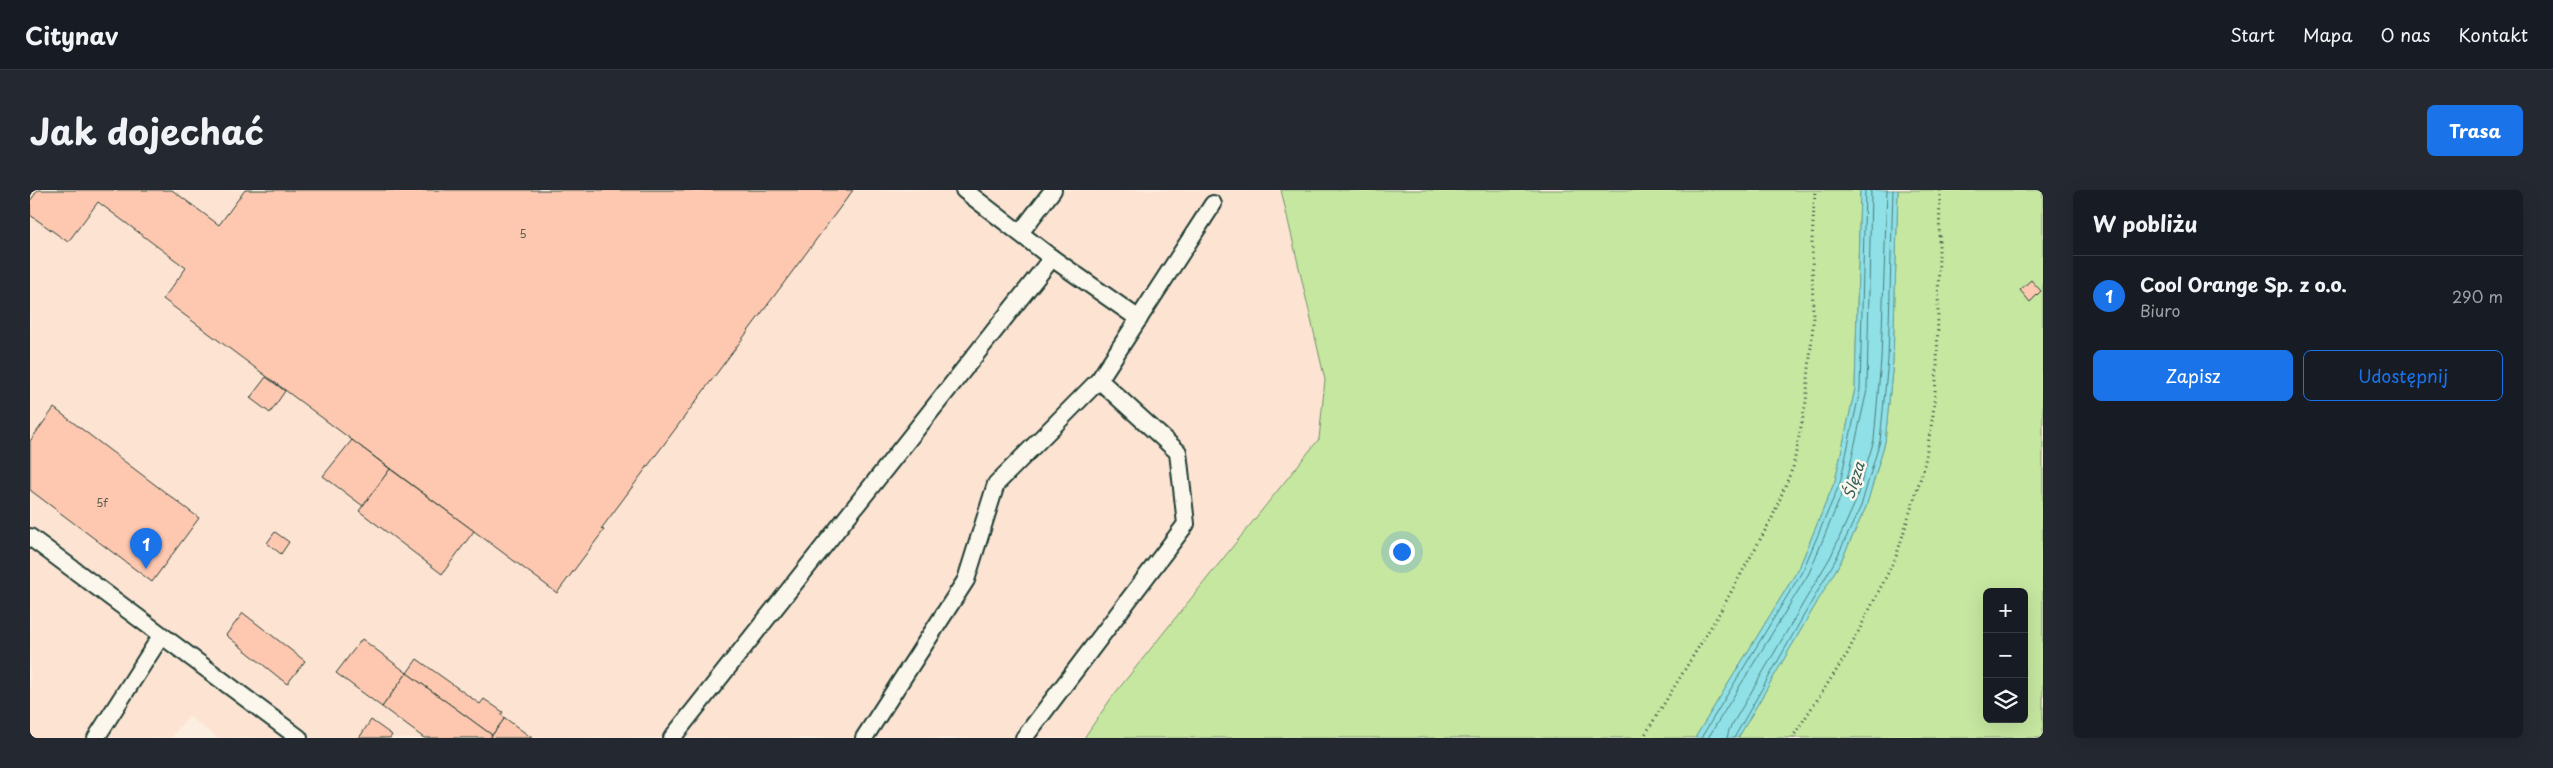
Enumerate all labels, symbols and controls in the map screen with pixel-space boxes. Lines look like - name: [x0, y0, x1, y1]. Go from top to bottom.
- text: Citynav: [25, 17, 118, 53]
- text: Start: [2230, 21, 2275, 48]
- text: Mapa: [2303, 21, 2352, 48]
- text: O nas: [2380, 21, 2430, 48]
- text: Kontakt: [2458, 21, 2528, 48]
- text: Jak dojechać: [30, 104, 264, 157]
- button: Trasa: [2427, 105, 2523, 156]
- text: W pobliżu: [2093, 207, 2198, 239]
- house number: 5: [519, 225, 527, 242]
- text: Cool Orange Sp. z o.o.: [2140, 270, 2347, 298]
- text: 1: [2105, 284, 2113, 308]
- text: 290 m: [2452, 284, 2503, 308]
- text: Biuro: [2140, 298, 2180, 322]
- button: Zapisz: [2093, 350, 2293, 401]
- button: Udostępnij: [2303, 350, 2503, 401]
- water label: Ślęza: [1836, 458, 1870, 501]
- house number: 5f: [96, 494, 109, 511]
- pin: 1: [130, 528, 162, 569]
- your location: [1389, 539, 1415, 565]
- map controls: [1983, 588, 2028, 723]
- button: +: [1983, 588, 2028, 633]
- button: −: [1983, 633, 2028, 678]
- button: layers: [1983, 678, 2028, 723]

